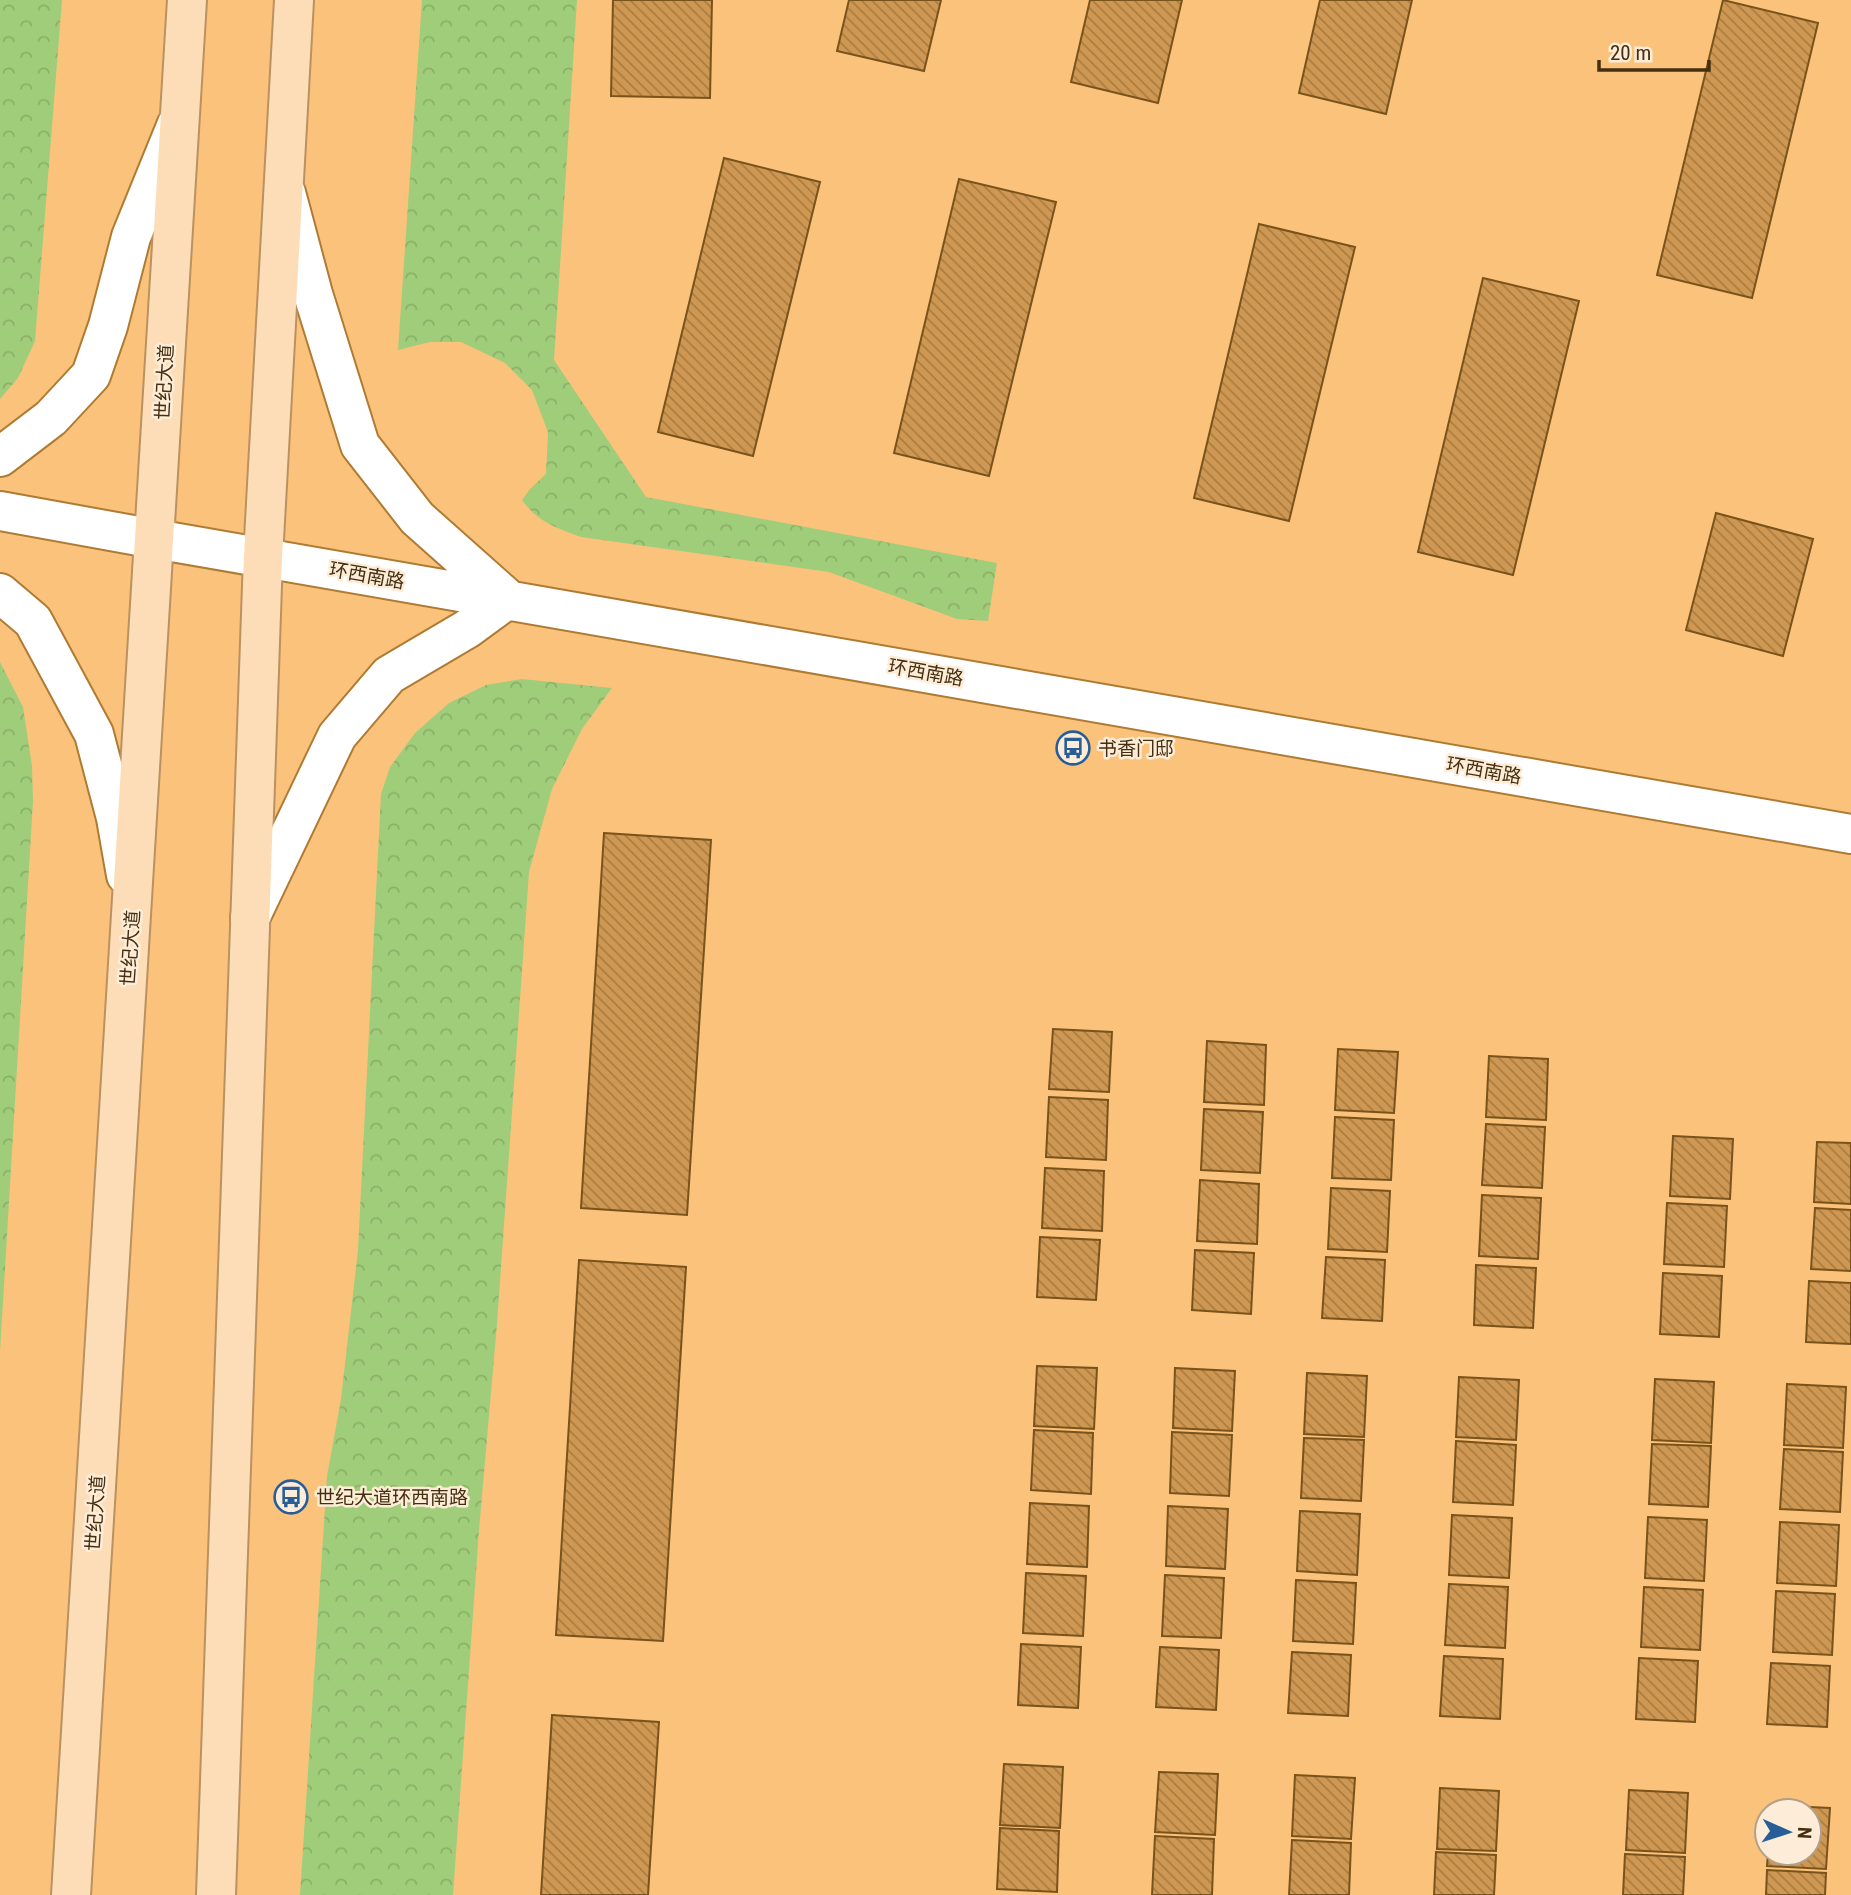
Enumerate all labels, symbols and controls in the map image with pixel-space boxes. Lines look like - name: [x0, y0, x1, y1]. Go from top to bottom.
- scale bar: [1599, 28, 1709, 72]
- text: 20 m: [1610, 41, 1651, 65]
- street label: 世纪大道: [151, 343, 178, 421]
- street label: 环西南路: [327, 558, 406, 593]
- street label: 环西南路: [886, 655, 965, 690]
- bus stop icon: 书香门邸: [1054, 729, 1092, 767]
- place label: 书香门邸: [1098, 737, 1174, 760]
- street label: 环西南路: [1444, 753, 1523, 788]
- street label: 世纪大道: [116, 909, 145, 987]
- street label: 世纪大道: [81, 1474, 110, 1552]
- bus stop icon: 世纪大道环西南路: [272, 1478, 310, 1516]
- place label: 世纪大道环西南路: [316, 1486, 468, 1509]
- north arrow: [1753, 1797, 1823, 1867]
- text: N: [1793, 1826, 1816, 1839]

